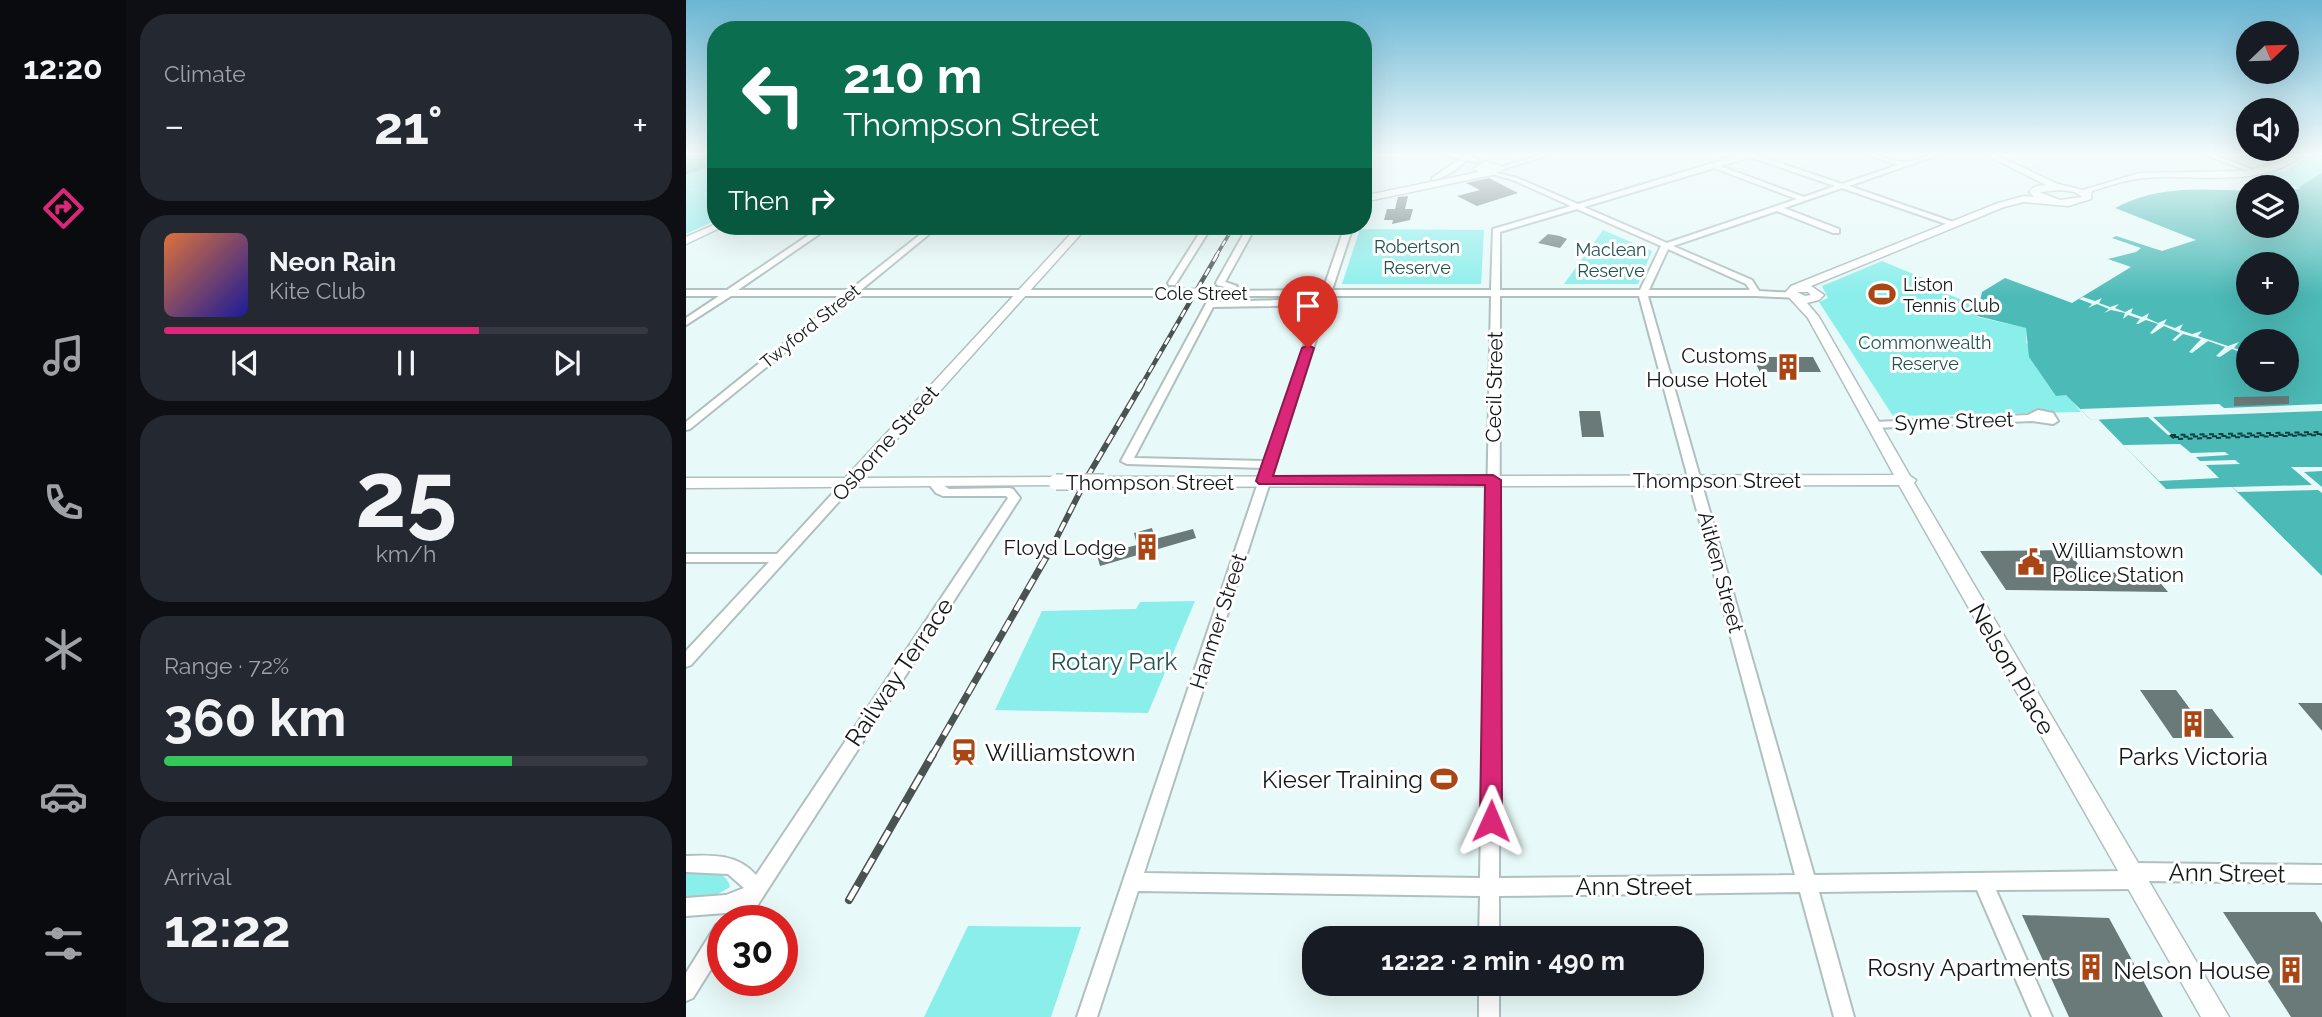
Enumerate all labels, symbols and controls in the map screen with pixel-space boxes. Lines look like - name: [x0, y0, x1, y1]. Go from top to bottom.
- north arrow: [2236, 21, 2300, 84]
- map controls: [2236, 21, 2299, 392]
- text: 210 m: [843, 47, 982, 104]
- text: 12:20: [23, 49, 103, 86]
- icon: left: [728, 49, 819, 140]
- text: Climate: [164, 60, 246, 87]
- text: 21°: [374, 95, 443, 156]
- button: sound: [2236, 98, 2299, 161]
- text: −: [164, 103, 184, 148]
- text: +: [632, 103, 648, 148]
- text: Thompson Street: [843, 106, 1099, 143]
- button: layers: [2236, 175, 2299, 238]
- icon: right: [803, 182, 841, 220]
- icon: directions: [39, 184, 88, 233]
- text: Then: [728, 186, 789, 216]
- park label: Robertson Reserve: [1374, 236, 1460, 278]
- park label: Maclean Reserve: [1575, 239, 1647, 281]
- text: Neon Rain: [269, 247, 396, 277]
- button: +: [2236, 252, 2299, 315]
- place label: Liston Tennis Club: [1903, 274, 2000, 316]
- pin: [1278, 276, 1338, 348]
- text: Kite Club: [269, 277, 366, 304]
- street label: Twyford Street: [756, 279, 864, 373]
- sports icon: Liston Tennis Club: [1867, 279, 1897, 309]
- street label: Cole Street: [1154, 283, 1248, 304]
- icon: arrive: [1289, 287, 1327, 325]
- button: −: [2236, 329, 2299, 392]
- icon: music: [39, 331, 88, 380]
- street label: Cecil Street: [1481, 331, 1507, 443]
- park label: Commonwealth Reserve: [1858, 332, 1992, 374]
- place label: Customs House Hotel: [1646, 343, 1767, 392]
- icon: previous: [226, 344, 264, 382]
- icon: pause: [387, 344, 425, 382]
- icon: next: [548, 344, 586, 382]
- building icon: Customs House Hotel: [1773, 352, 1803, 382]
- street label: Osborne Street: [827, 380, 943, 506]
- street label: Syme Street: [1894, 406, 2014, 436]
- text: 25: [355, 441, 457, 548]
- street label: Thompson Street: [1633, 468, 1801, 493]
- street label: Thompson Street: [1066, 470, 1234, 495]
- icon: phone: [39, 478, 88, 527]
- street label: Aitken Street: [1693, 509, 1749, 635]
- building icon: Floyd Lodge: [1132, 532, 1162, 562]
- place label: Floyd Lodge: [1004, 535, 1126, 560]
- place label: Williamstown Police Station: [2052, 538, 2184, 587]
- text: km/h: [376, 540, 436, 567]
- public building icon: Williamstown Police Station: [2016, 547, 2046, 577]
- street label: Hanmer Street: [1184, 550, 1252, 692]
- street label: Railway Terrace: [839, 592, 959, 752]
- street label: Nelson Place: [1963, 598, 2061, 740]
- icon: climate: [39, 625, 88, 674]
- park label: Rotary Park: [1051, 647, 1177, 676]
- text: Range · 72%: [164, 652, 289, 679]
- text: 360 km: [164, 687, 346, 748]
- building icon: Parks Victoria: [2178, 709, 2208, 739]
- station icon: Williamstown: [949, 737, 979, 767]
- place label: Williamstown: [985, 738, 1136, 767]
- place label: Parks Victoria: [2118, 742, 2268, 771]
- sports icon: Kieser Training: [1429, 764, 1459, 794]
- place label: Kieser Training: [1262, 765, 1423, 794]
- icon: car: [39, 772, 88, 821]
- position arrow: [1454, 784, 1528, 858]
- street label: Ann Street: [2168, 857, 2286, 889]
- text: Arrival: [164, 863, 231, 890]
- street label: Ann Street: [1576, 872, 1692, 901]
- text: 12:22: [164, 898, 291, 959]
- speed limit sign: 30: [707, 905, 798, 996]
- icon: filters: [39, 919, 88, 968]
- text: 12:22 · 2 min · 490 m: [1381, 946, 1625, 976]
- building icon: Rosny Apartments: [2076, 952, 2106, 982]
- place label: Rosny Apartments: [1867, 953, 2070, 982]
- building icon: Nelson House: [2276, 955, 2306, 985]
- place label: Nelson House: [2113, 956, 2270, 985]

